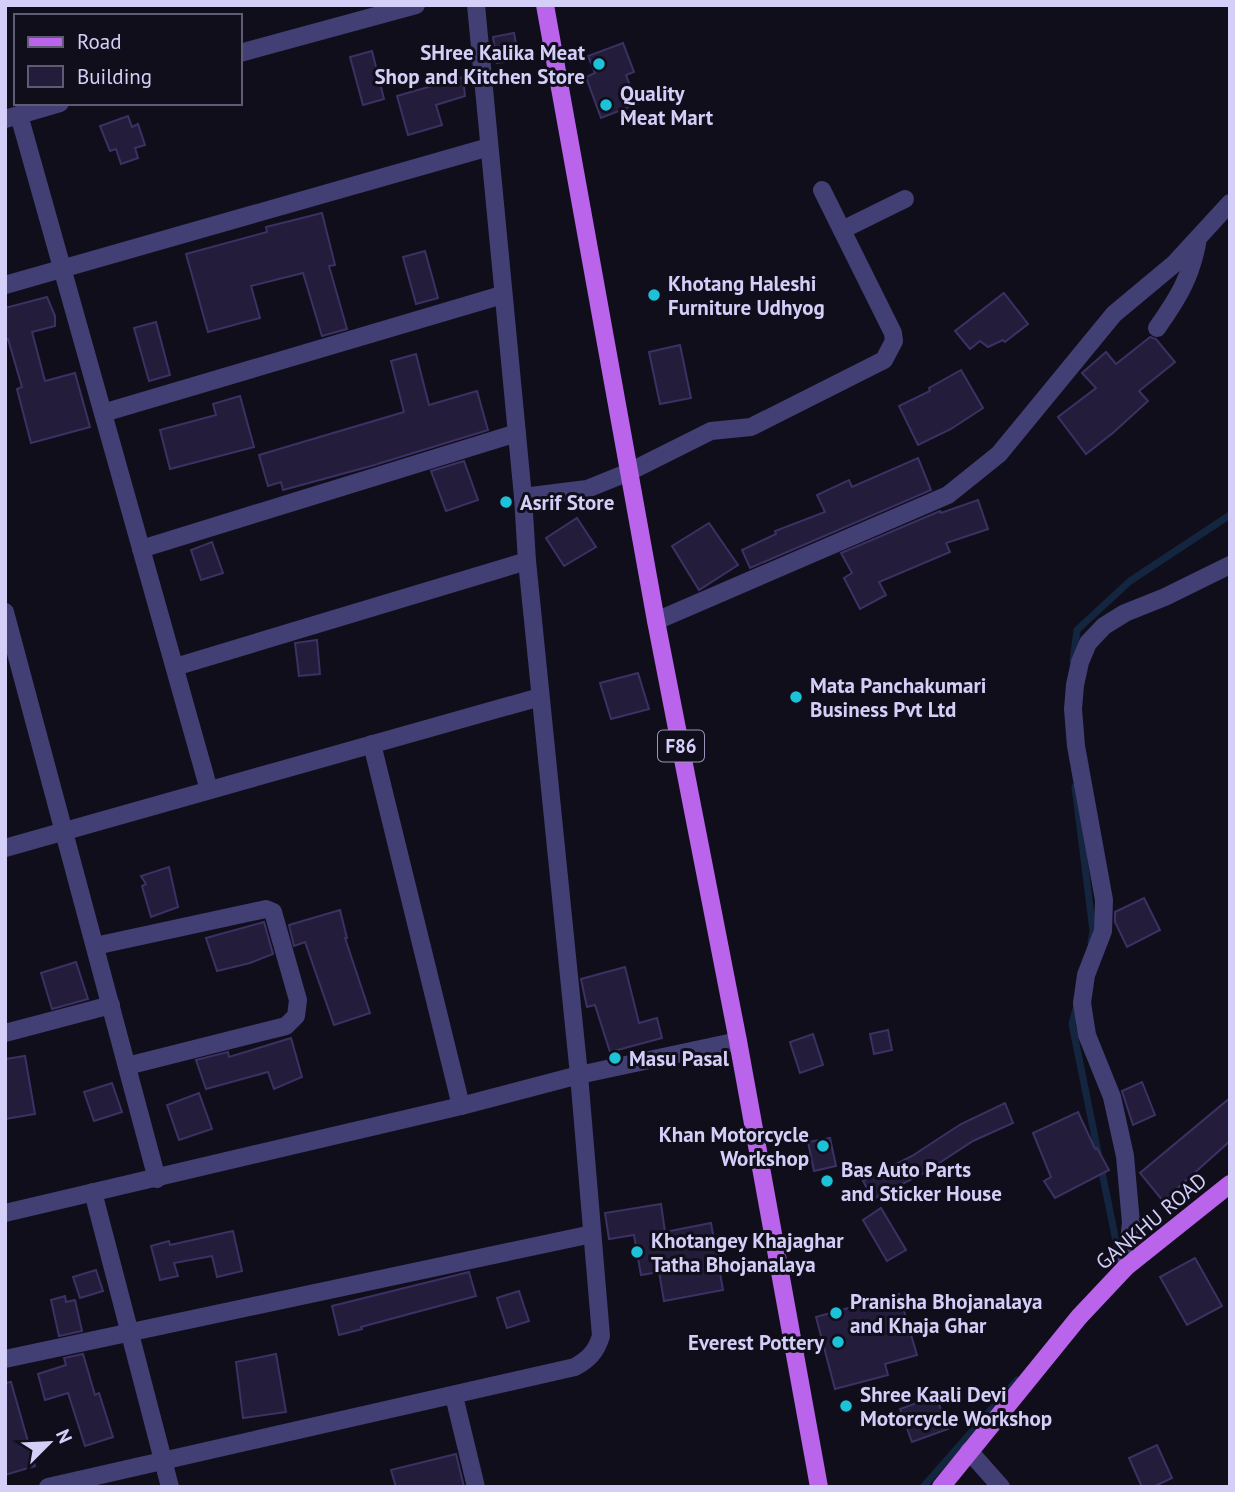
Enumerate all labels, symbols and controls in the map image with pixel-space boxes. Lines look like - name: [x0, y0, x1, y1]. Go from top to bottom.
- legend: [14, 14, 242, 105]
- text: Road: [77, 28, 121, 55]
- place label: SHree Kalika Meat Shop and Kitchen Store: [374, 39, 586, 90]
- marker: SHree Kalika Meat Shop and Kitchen Store: [591, 56, 607, 72]
- text: Building: [77, 63, 152, 90]
- place label: Quality Meat Mart: [620, 80, 714, 131]
- marker: Quality Meat Mart: [598, 97, 614, 113]
- place label: Khotang Haleshi Furniture Udhyog: [668, 270, 825, 321]
- marker: Khotang Haleshi Furniture Udhyog: [646, 287, 662, 303]
- place label: Asrif Store: [520, 489, 614, 516]
- marker: Asrif Store: [498, 494, 514, 510]
- place label: Mata Panchakumari Business Pvt Ltd: [810, 672, 986, 723]
- marker: Mata Panchakumari Business Pvt Ltd: [788, 689, 804, 705]
- road number: F86: [658, 730, 704, 762]
- place label: Masu Pasal: [629, 1045, 730, 1072]
- marker: Masu Pasal: [607, 1050, 623, 1066]
- place label: Khan Motorcycle Workshop: [659, 1121, 809, 1172]
- marker: Khan Motorcycle Workshop: [815, 1138, 831, 1154]
- place label: Bas Auto Parts and Sticker House: [841, 1156, 1002, 1207]
- street label: GANKHU ROAD: [1090, 1167, 1212, 1275]
- marker: Bas Auto Parts and Sticker House: [819, 1173, 835, 1189]
- place label: Khotangey Khajaghar Tatha Bhojanalaya: [651, 1227, 844, 1278]
- marker: Khotangey Khajaghar Tatha Bhojanalaya: [629, 1244, 645, 1260]
- place label: Pranisha Bhojanalaya and Khaja Ghar: [850, 1288, 1042, 1339]
- marker: Pranisha Bhojanalaya and Khaja Ghar: [828, 1305, 844, 1321]
- place label: Everest Pottery: [688, 1329, 825, 1356]
- marker: Everest Pottery: [830, 1334, 846, 1350]
- place label: Shree Kaali Devi Motorcycle Workshop: [860, 1381, 1052, 1432]
- marker: Shree Kaali Devi Motorcycle Workshop: [838, 1398, 854, 1414]
- north arrow: [14, 1408, 84, 1478]
- text: N: [51, 1426, 78, 1447]

